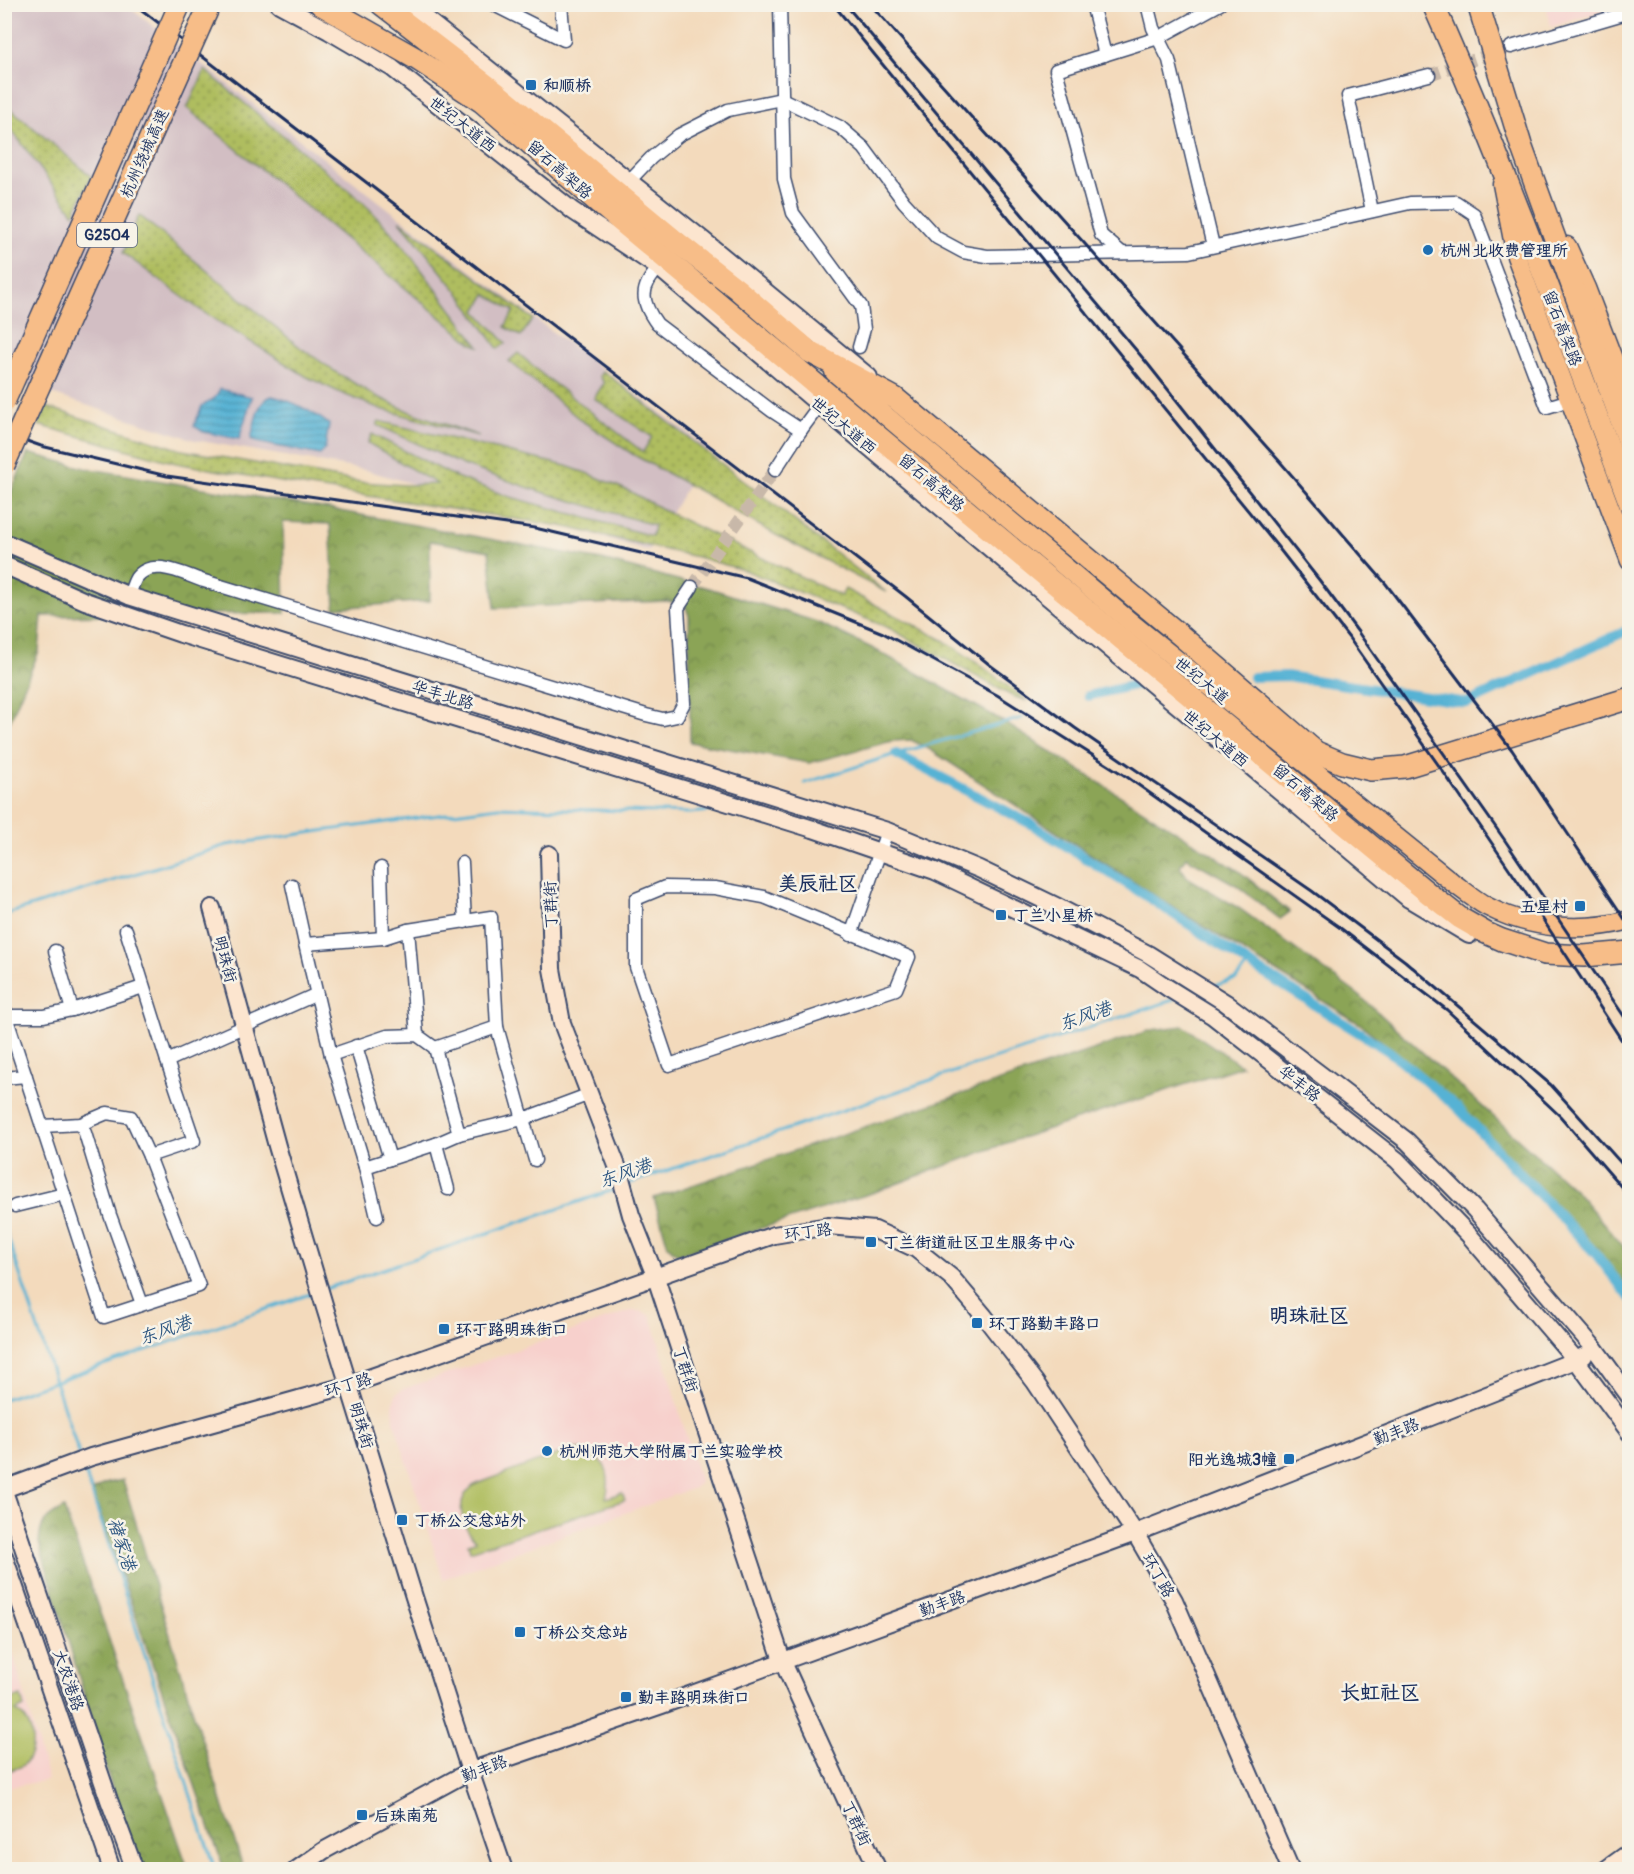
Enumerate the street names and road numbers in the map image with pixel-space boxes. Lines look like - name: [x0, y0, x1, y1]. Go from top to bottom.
- street label: 世纪大道西: [425, 92, 500, 157]
- street label: 杭州绕城高速: [116, 105, 174, 201]
- street label: 留石高架路: [523, 136, 596, 204]
- road number: G2504: [77, 223, 137, 247]
- street label: 留石高架路: [1538, 287, 1586, 369]
- street label: 世纪大道西: [806, 392, 880, 459]
- street label: 留石高架路: [894, 449, 968, 516]
- street label: 世纪大道: [1170, 653, 1233, 709]
- street label: 华丰北路: [409, 676, 476, 714]
- street label: 世纪大道西: [1178, 705, 1252, 772]
- street label: 留石高架路: [1268, 759, 1342, 826]
- street label: 丁群街: [540, 881, 562, 929]
- street label: 明珠街: [209, 933, 241, 985]
- street label: 华丰路: [1274, 1061, 1324, 1106]
- street label: 环丁路: [783, 1219, 833, 1245]
- street label: 丁群街: [668, 1343, 702, 1395]
- street label: 环丁路: [322, 1368, 374, 1402]
- street label: 明珠街: [344, 1399, 378, 1451]
- street label: 勤丰路: [1370, 1414, 1422, 1450]
- street label: 环丁路: [1137, 1550, 1179, 1601]
- street label: 勤丰路: [916, 1586, 968, 1622]
- street label: 大农港路: [48, 1647, 88, 1714]
- street label: 勤丰路: [458, 1751, 510, 1787]
- street label: 丁群街: [837, 1797, 875, 1849]

